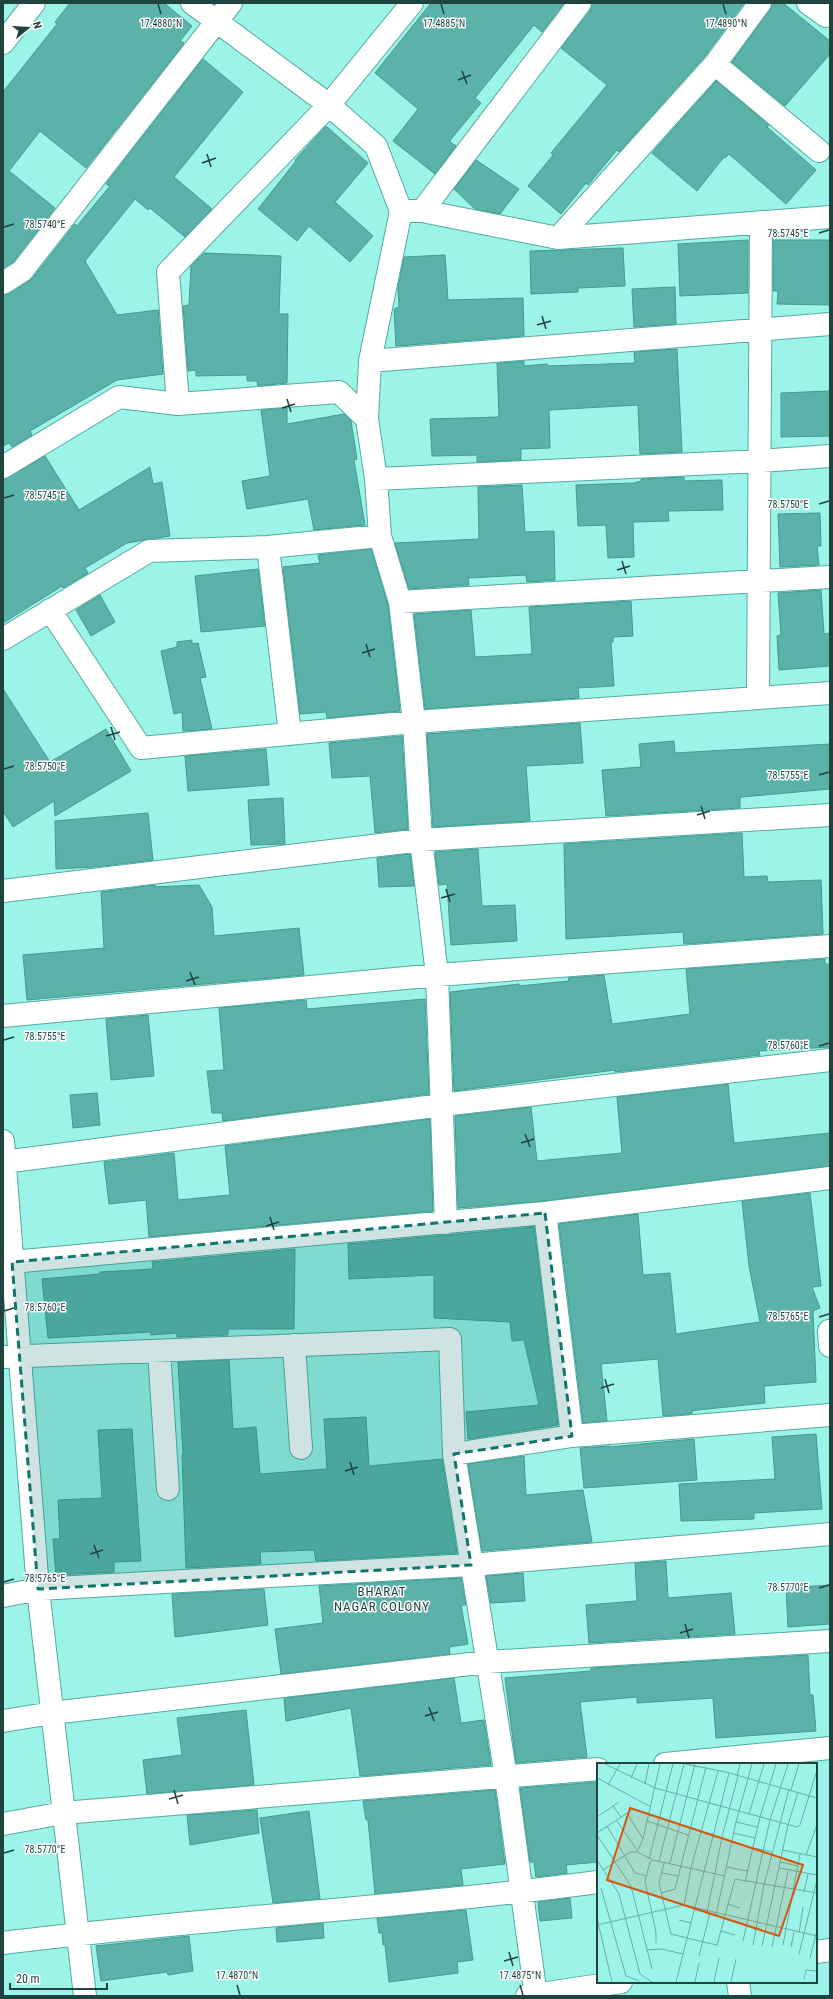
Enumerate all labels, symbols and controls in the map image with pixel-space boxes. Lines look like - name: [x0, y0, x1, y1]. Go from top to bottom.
- north arrow: [8, 8, 48, 48]
- text: 17.4880°N: [140, 18, 182, 29]
- text: 17.4885°N: [423, 18, 465, 29]
- text: 17.4890°N: [705, 18, 747, 29]
- text: N: [30, 20, 44, 31]
- text: 78.5740°E: [25, 219, 66, 230]
- text: 78.5745°E: [768, 228, 809, 239]
- text: 78.5745°E: [25, 490, 66, 501]
- text: 78.5750°E: [768, 499, 809, 510]
- text: 78.5750°E: [25, 761, 66, 772]
- text: 78.5755°E: [768, 770, 809, 781]
- text: 78.5755°E: [25, 1031, 66, 1042]
- text: 78.5760°E: [768, 1040, 809, 1051]
- text: 78.5760°E: [25, 1302, 66, 1313]
- text: 78.5765°E: [768, 1311, 809, 1322]
- text: 78.5765°E: [25, 1573, 66, 1584]
- text: 78.5770°E: [768, 1582, 809, 1593]
- district label: BHARAT NAGAR COLONY: [334, 1584, 430, 1614]
- inset map: [597, 1763, 817, 1983]
- text: 78.5770°E: [25, 1844, 66, 1855]
- scale bar: [10, 1965, 107, 1991]
- text: 17.4870°N: [216, 1970, 258, 1981]
- text: 17.4875°N: [499, 1970, 541, 1981]
- text: 20 m: [16, 1972, 40, 1986]

